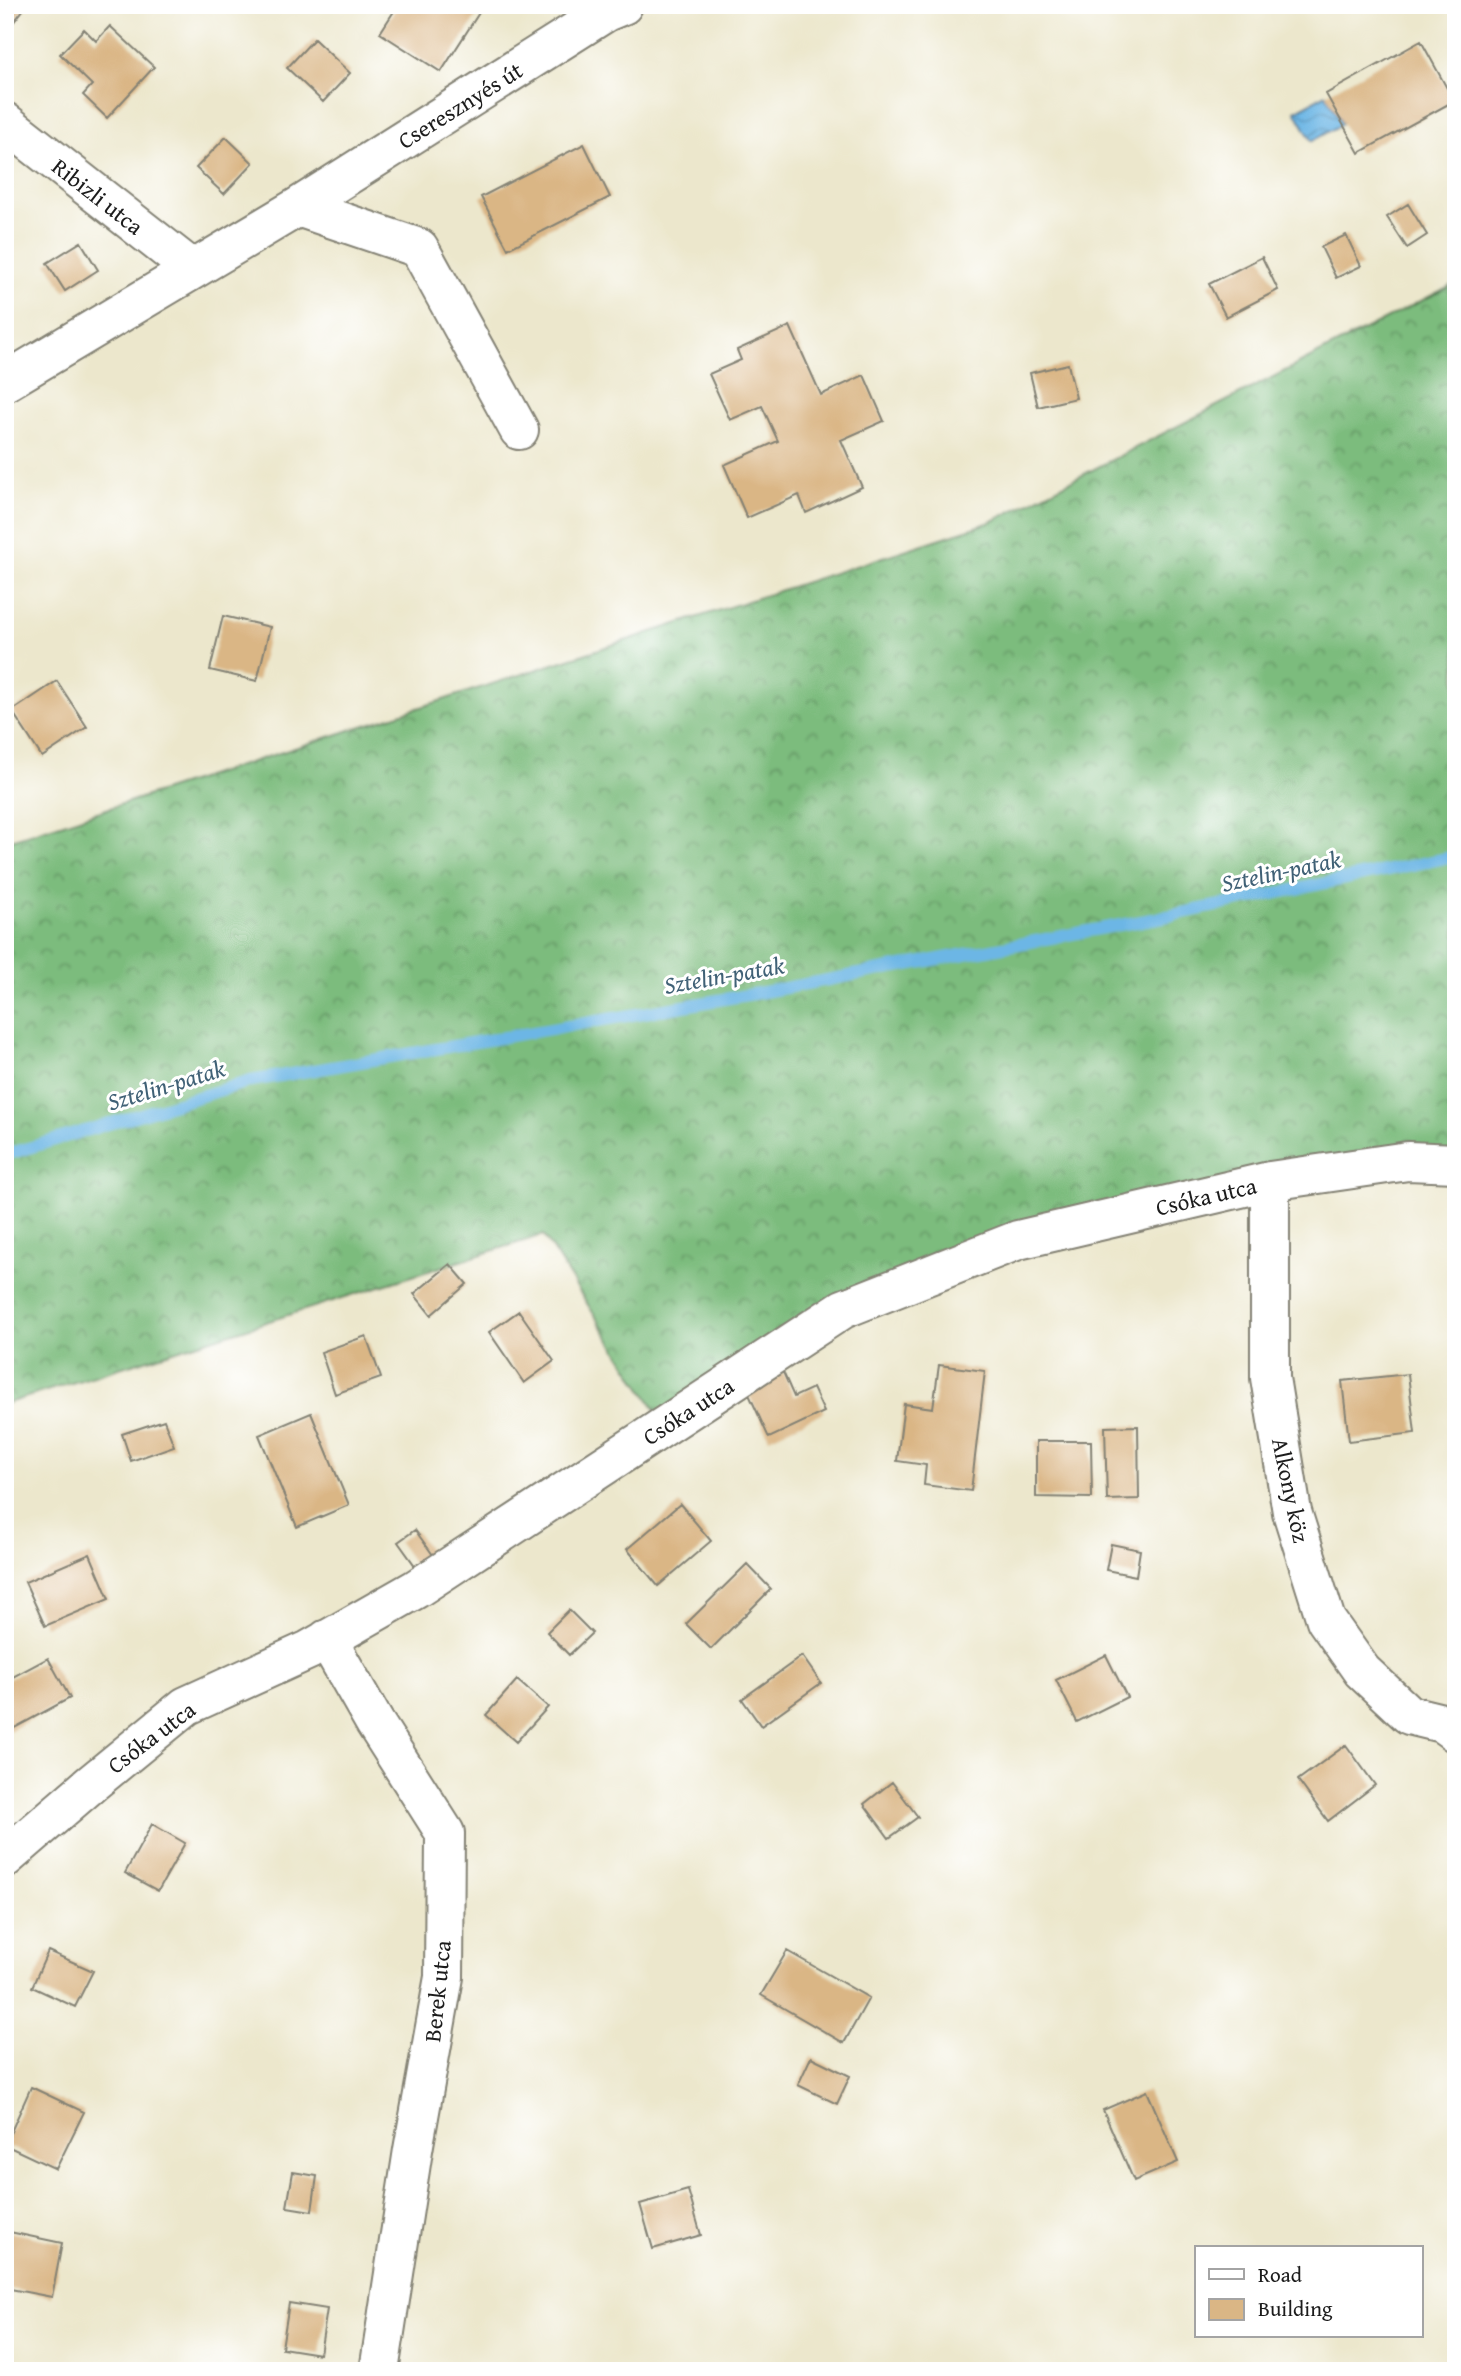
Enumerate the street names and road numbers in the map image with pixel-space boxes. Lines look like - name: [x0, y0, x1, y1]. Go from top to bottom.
- street label: Cseresznyés út: [391, 54, 529, 156]
- street label: Ribizli utca: [45, 150, 151, 242]
- street label: Csóka utca: [1152, 1168, 1260, 1224]
- street label: Csóka utca: [636, 1369, 740, 1453]
- street label: Alkony köz: [1264, 1435, 1318, 1545]
- street label: Csóka utca: [100, 1693, 202, 1781]
- street label: Berek utca: [415, 1938, 459, 2044]

